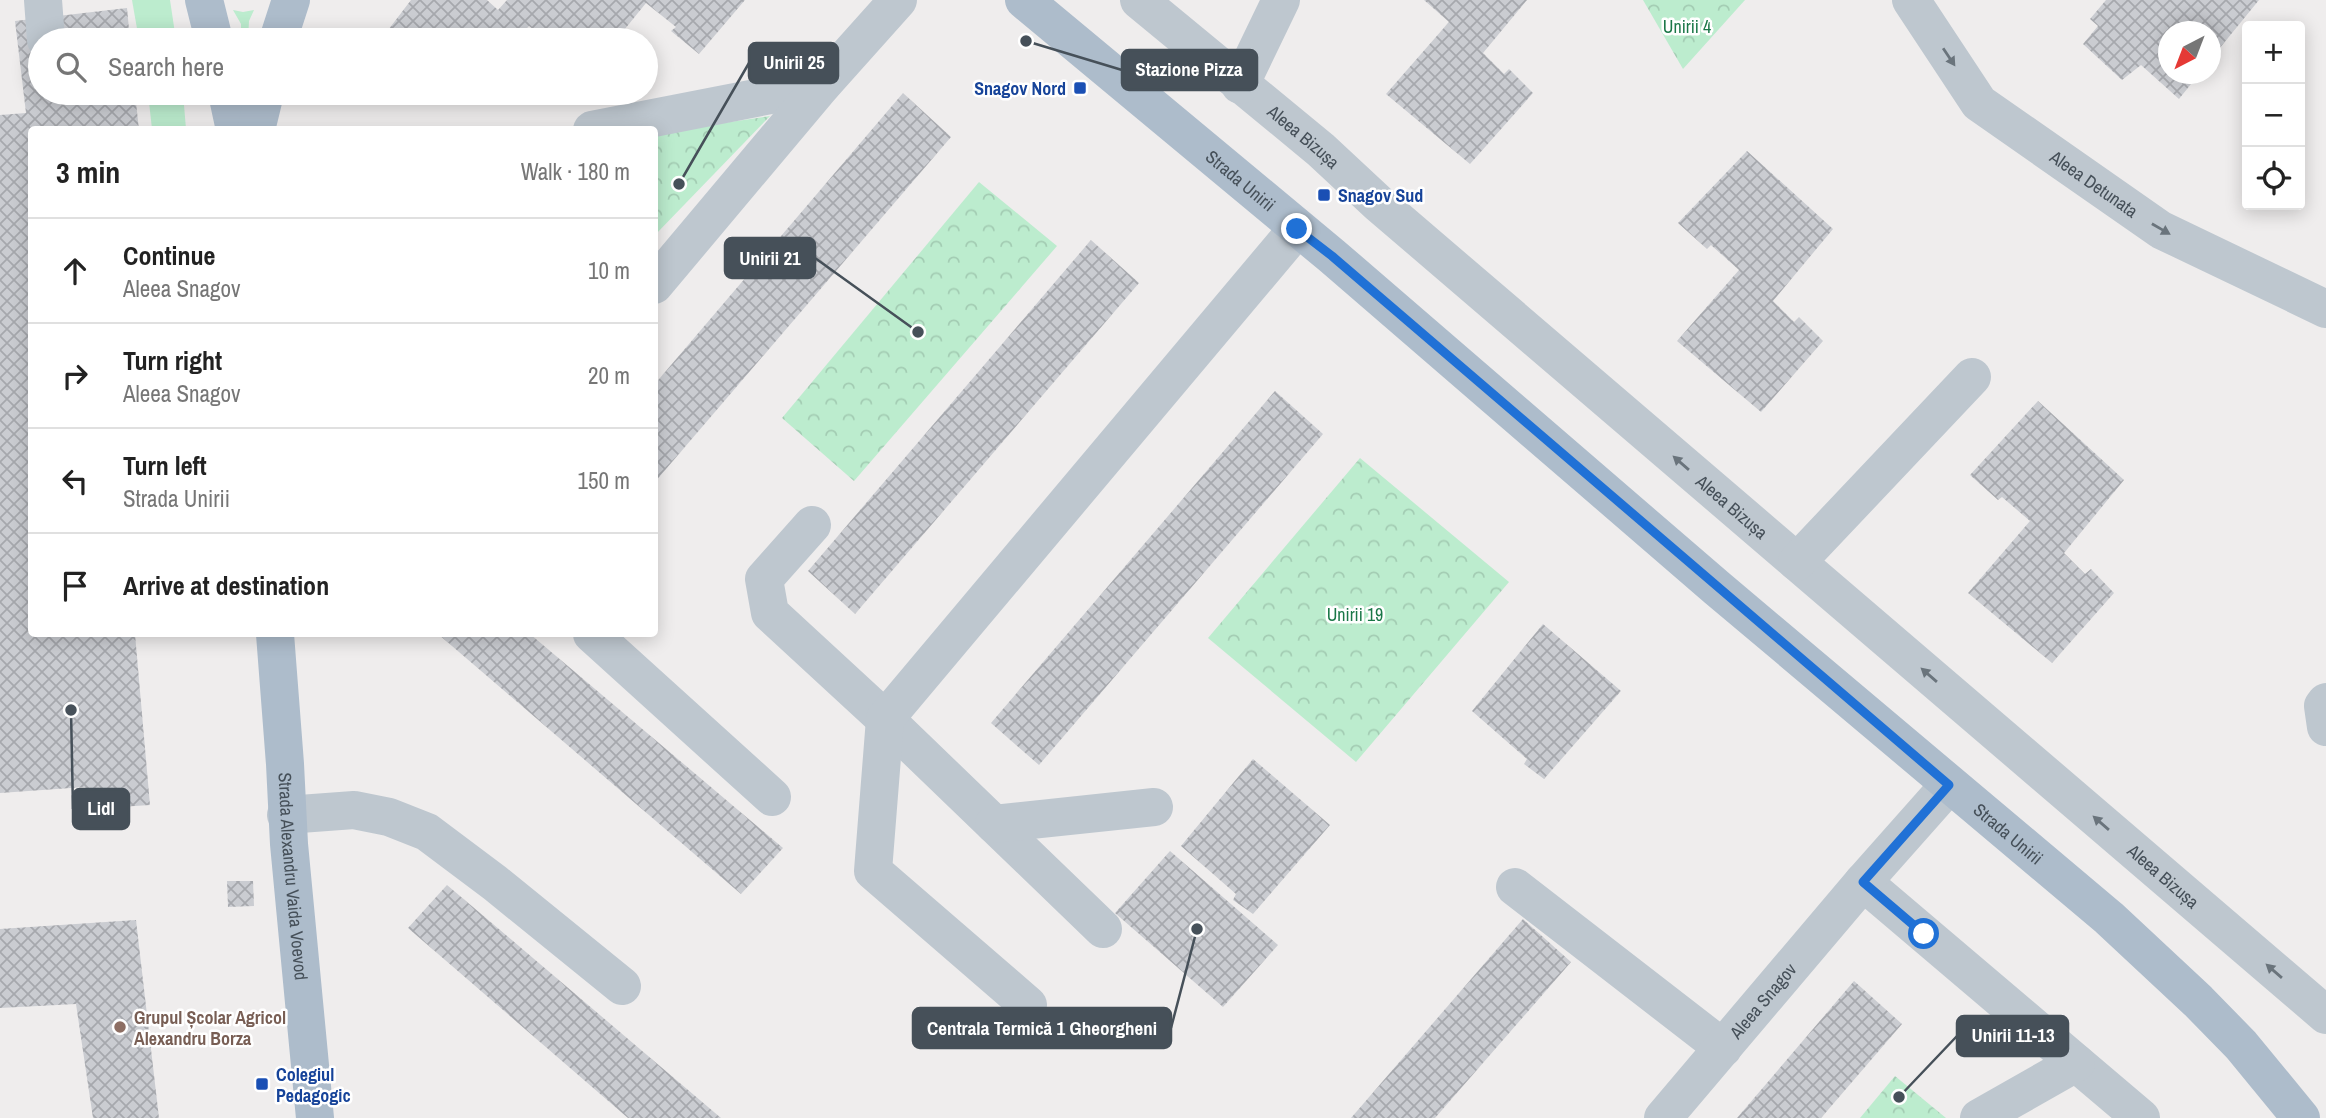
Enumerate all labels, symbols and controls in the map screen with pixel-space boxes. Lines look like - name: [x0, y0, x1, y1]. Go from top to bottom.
- park label: Unirii 4: [1663, 14, 1711, 39]
- north arrow: [2158, 21, 2221, 84]
- map controls: [2242, 21, 2305, 210]
- button: +: [2242, 21, 2305, 84]
- search box: [28, 28, 658, 105]
- callout: Unirii 25: [749, 43, 838, 83]
- one-way arrow: [1942, 47, 1955, 67]
- icon: search: [52, 48, 90, 86]
- text: Search here: [108, 49, 224, 84]
- text: Unirii 25: [763, 49, 825, 75]
- callout: Stazione Pizza: [1122, 50, 1257, 90]
- text: Stazione Pizza: [1135, 56, 1243, 82]
- place label: Snagov Nord: [974, 76, 1066, 101]
- marker: Snagov Nord: [1072, 80, 1088, 96]
- button: −: [2242, 84, 2305, 147]
- street label: Aleea Bizușa: [1262, 98, 1345, 174]
- street label: Aleea Detunata: [2045, 143, 2143, 223]
- street label: Strada Unirii: [1201, 144, 1281, 217]
- button: locate: [2242, 147, 2305, 210]
- text: 3 min: [56, 152, 120, 192]
- text: Walk · 180 m: [521, 156, 630, 187]
- place label: Snagov Sud: [1338, 183, 1423, 208]
- marker: Snagov Sud: [1316, 187, 1332, 203]
- route end: [1281, 213, 1312, 244]
- one-way arrow: [2151, 223, 2170, 235]
- text: Continue: [123, 238, 215, 273]
- callout: Unirii 21: [725, 238, 815, 278]
- text: Unirii 21: [739, 245, 801, 271]
- icon: ahead: [56, 252, 94, 290]
- text: 10 m: [588, 255, 630, 286]
- text: Aleea Snagov: [123, 273, 240, 304]
- text: Turn right: [123, 343, 222, 378]
- icon: right: [56, 357, 94, 395]
- text: 20 m: [588, 360, 630, 391]
- text: Aleea Snagov: [123, 378, 240, 409]
- text: Turn left: [123, 448, 207, 483]
- one-way arrow: [1673, 456, 1690, 471]
- icon: left: [56, 462, 94, 500]
- text: 150 m: [578, 465, 630, 496]
- street label: Aleea Bizușa: [1690, 468, 1773, 544]
- text: Strada Unirii: [123, 483, 230, 514]
- icon: arrive: [56, 567, 94, 605]
- text: Arrive at destination: [123, 568, 329, 603]
- park label: Unirii 19: [1327, 602, 1383, 627]
- one-way arrow: [1920, 668, 1937, 683]
- street label: Strada Alexandru Vaida Voevod: [273, 772, 314, 981]
- callout: Lidl: [73, 789, 129, 829]
- text: Lidl: [87, 795, 115, 821]
- street label: Strada Unirii: [1968, 797, 2049, 870]
- one-way arrow: [2093, 816, 2110, 831]
- street label: Aleea Bizușa: [2122, 837, 2205, 914]
- route start: [1908, 918, 1939, 949]
- street label: Aleea Snagov: [1723, 957, 1802, 1044]
- one-way arrow: [2265, 963, 2283, 979]
- place label: Grupul Școlar Agricol Alexandru Borza: [134, 1005, 286, 1051]
- callout: Centrala Termică 1 Gheorgheni: [913, 1008, 1171, 1048]
- text: Centrala Termică 1 Gheorgheni: [927, 1015, 1157, 1041]
- callout: Unirii 11-13: [1957, 1016, 2068, 1056]
- marker: Grupul Școlar Agricol Alexandru Borza: [112, 1019, 128, 1035]
- text: Unirii 11-13: [1971, 1022, 2055, 1048]
- place label: Colegiul Pedagogic: [276, 1062, 351, 1108]
- marker: Colegiul Pedagogic: [254, 1076, 270, 1092]

